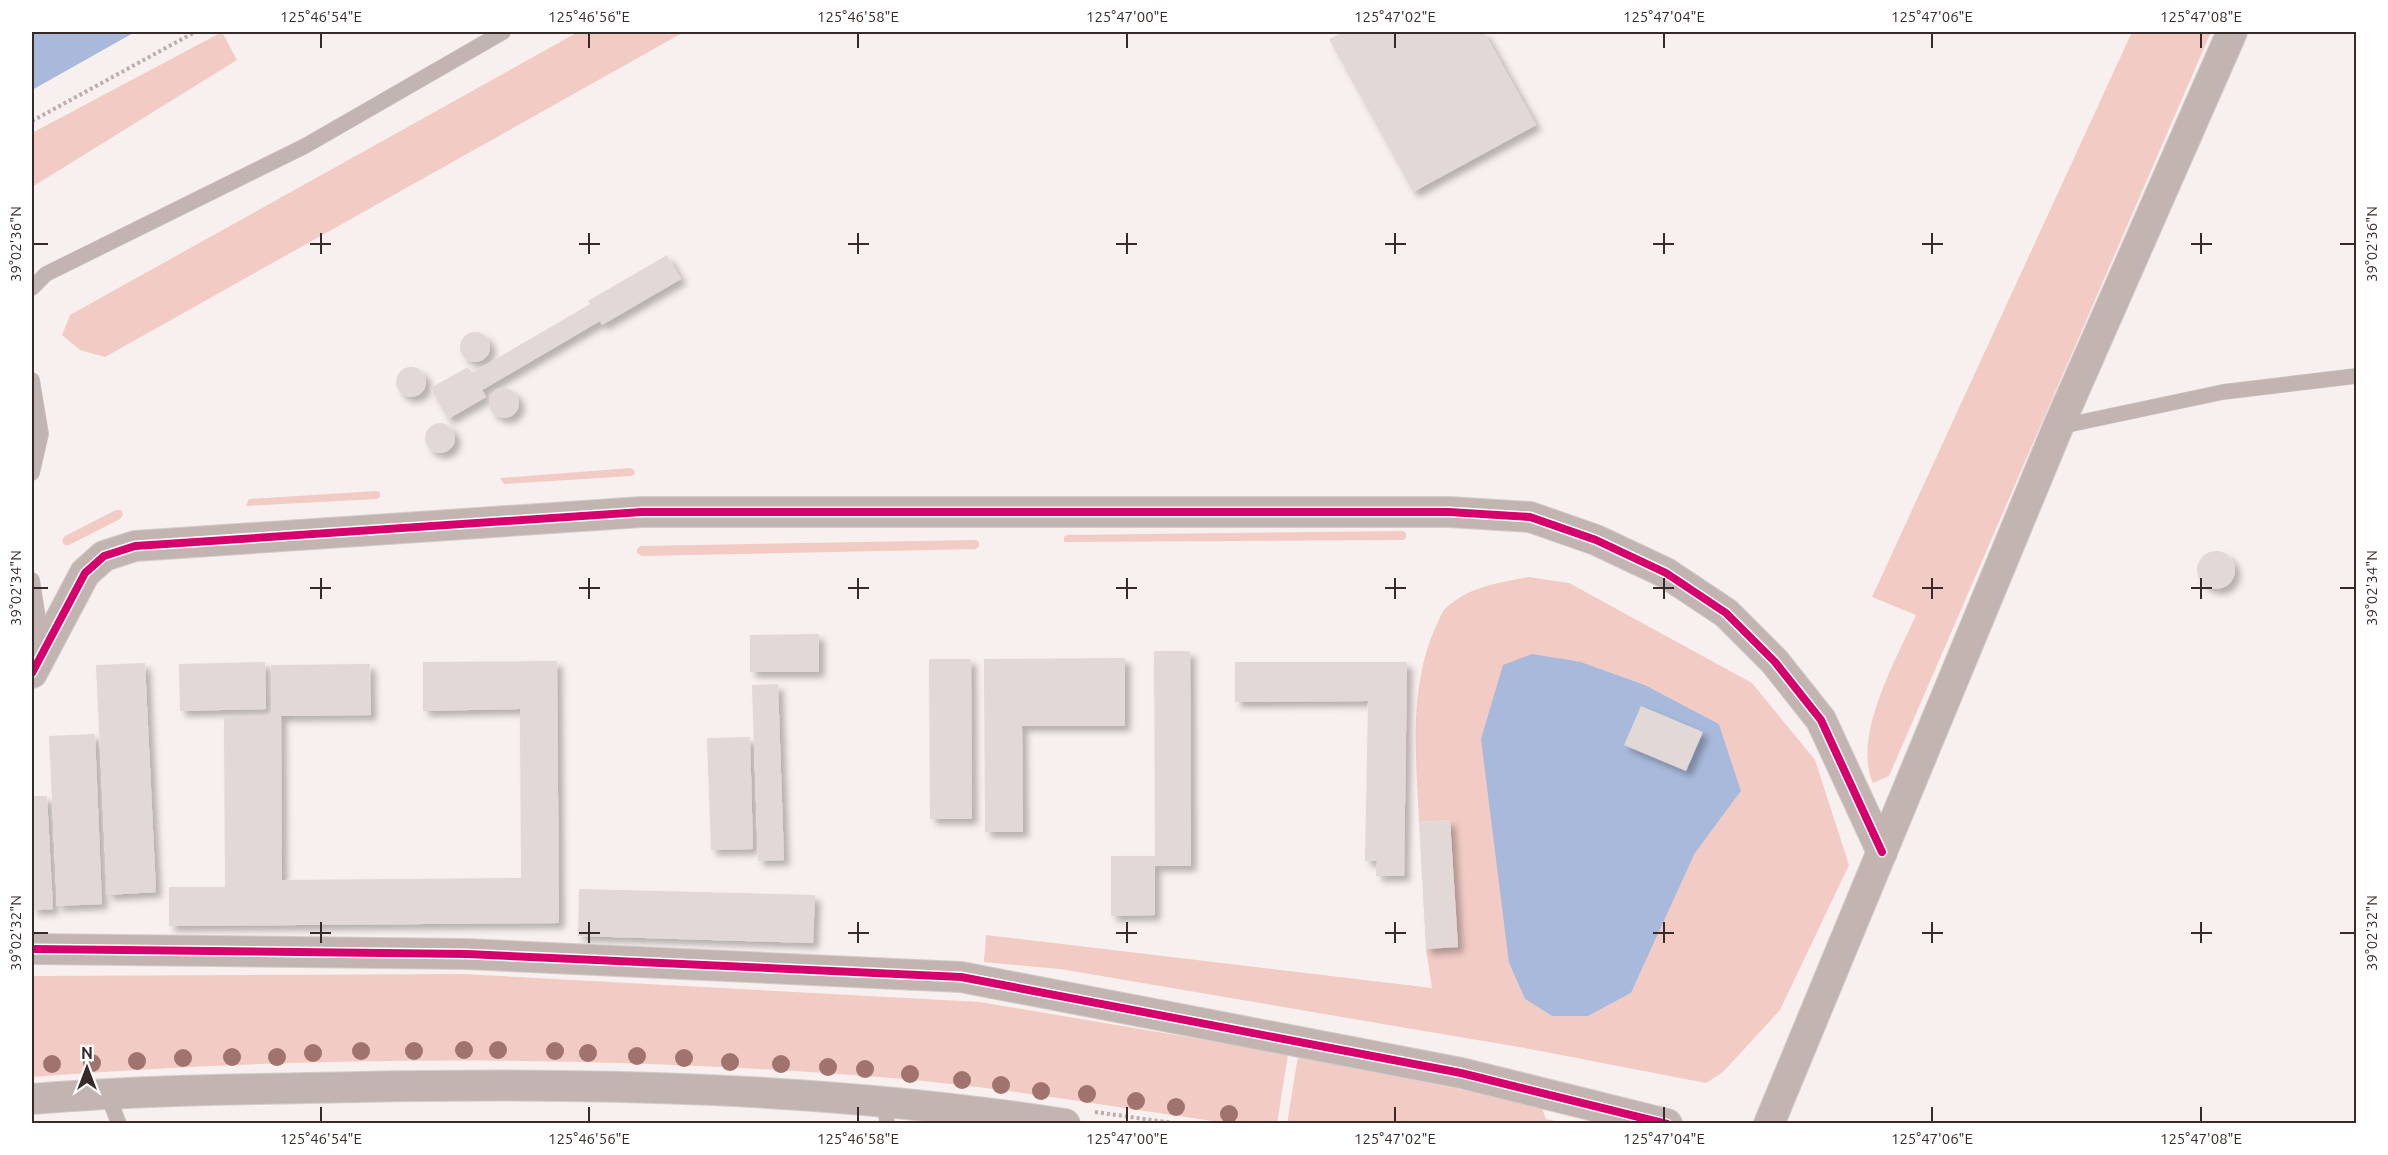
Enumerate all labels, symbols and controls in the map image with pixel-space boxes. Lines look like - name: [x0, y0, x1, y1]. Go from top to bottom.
- text: 125°46'54"E: [280, 8, 362, 25]
- text: 125°46'56"E: [548, 8, 630, 25]
- text: 125°46'58"E: [817, 8, 899, 25]
- text: 125°47'00"E: [1086, 8, 1168, 25]
- text: 125°47'02"E: [1354, 8, 1436, 25]
- text: 125°47'04"E: [1623, 8, 1705, 25]
- text: 125°47'06"E: [1891, 8, 1973, 25]
- text: 125°47'08"E: [2160, 8, 2242, 25]
- text: 39°02'36"N: [7, 206, 24, 282]
- text: 39°02'36"N: [2363, 206, 2380, 282]
- text: 39°02'34"N: [7, 550, 24, 626]
- text: 39°02'34"N: [2363, 550, 2380, 626]
- text: 39°02'32"N: [7, 895, 24, 971]
- text: 39°02'32"N: [2363, 895, 2380, 971]
- north arrow: [57, 1038, 117, 1098]
- text: N: [81, 1044, 93, 1062]
- text: 125°46'54"E: [280, 1130, 362, 1147]
- text: 125°46'56"E: [548, 1130, 630, 1147]
- text: 125°46'58"E: [817, 1130, 899, 1147]
- text: 125°47'00"E: [1086, 1130, 1168, 1147]
- text: 125°47'02"E: [1354, 1130, 1436, 1147]
- text: 125°47'04"E: [1623, 1130, 1705, 1147]
- text: 125°47'06"E: [1891, 1130, 1973, 1147]
- text: 125°47'08"E: [2160, 1130, 2242, 1147]

